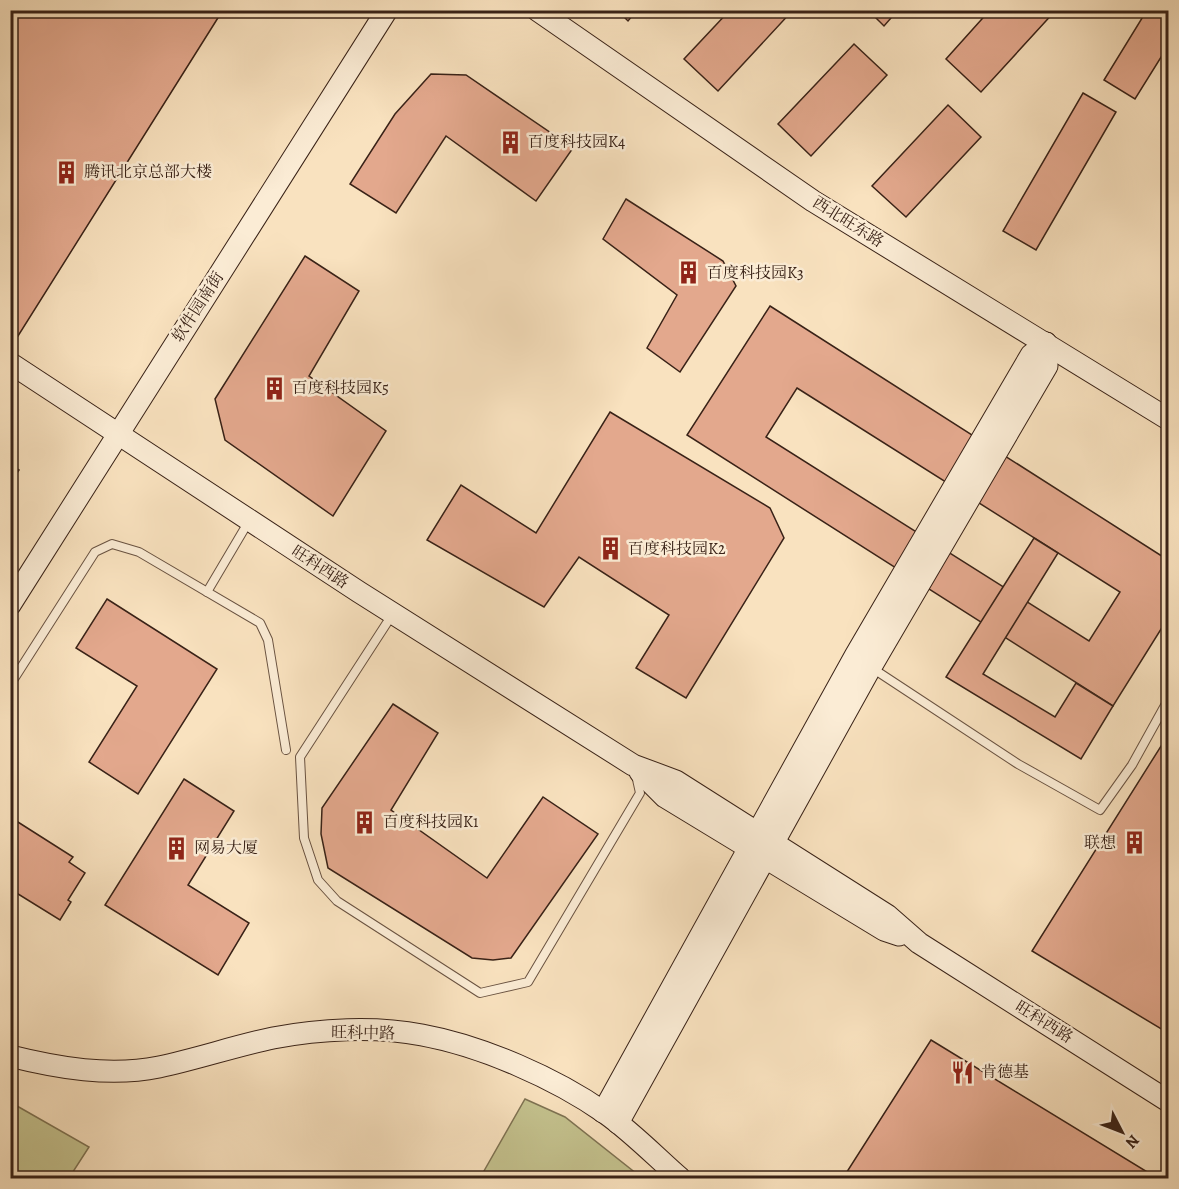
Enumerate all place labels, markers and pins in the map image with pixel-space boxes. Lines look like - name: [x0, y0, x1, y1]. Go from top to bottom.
- building icon: 百度科技园K4: [497, 129, 523, 155]
- place label: 百度科技园K4: [528, 131, 625, 153]
- building icon: 腾讯北京总部大楼: [53, 159, 79, 185]
- place label: 腾讯北京总部大楼: [84, 161, 212, 183]
- building icon: 百度科技园K3: [676, 260, 702, 286]
- place label: 百度科技园K3: [707, 262, 804, 284]
- building icon: 百度科技园K5: [261, 375, 287, 401]
- place label: 百度科技园K5: [292, 377, 389, 399]
- building icon: 百度科技园K2: [597, 536, 623, 562]
- place label: 百度科技园K2: [628, 538, 726, 560]
- building icon: 百度科技园K1: [352, 809, 378, 835]
- place label: 百度科技园K1: [383, 811, 479, 833]
- building icon: 联想: [1121, 830, 1147, 856]
- place label: 联想: [1084, 832, 1116, 854]
- building icon: 网易大厦: [163, 835, 189, 861]
- place label: 网易大厦: [194, 837, 258, 859]
- restaurant icon: 肯德基: [950, 1059, 976, 1085]
- place label: 肯德基: [981, 1061, 1029, 1083]

